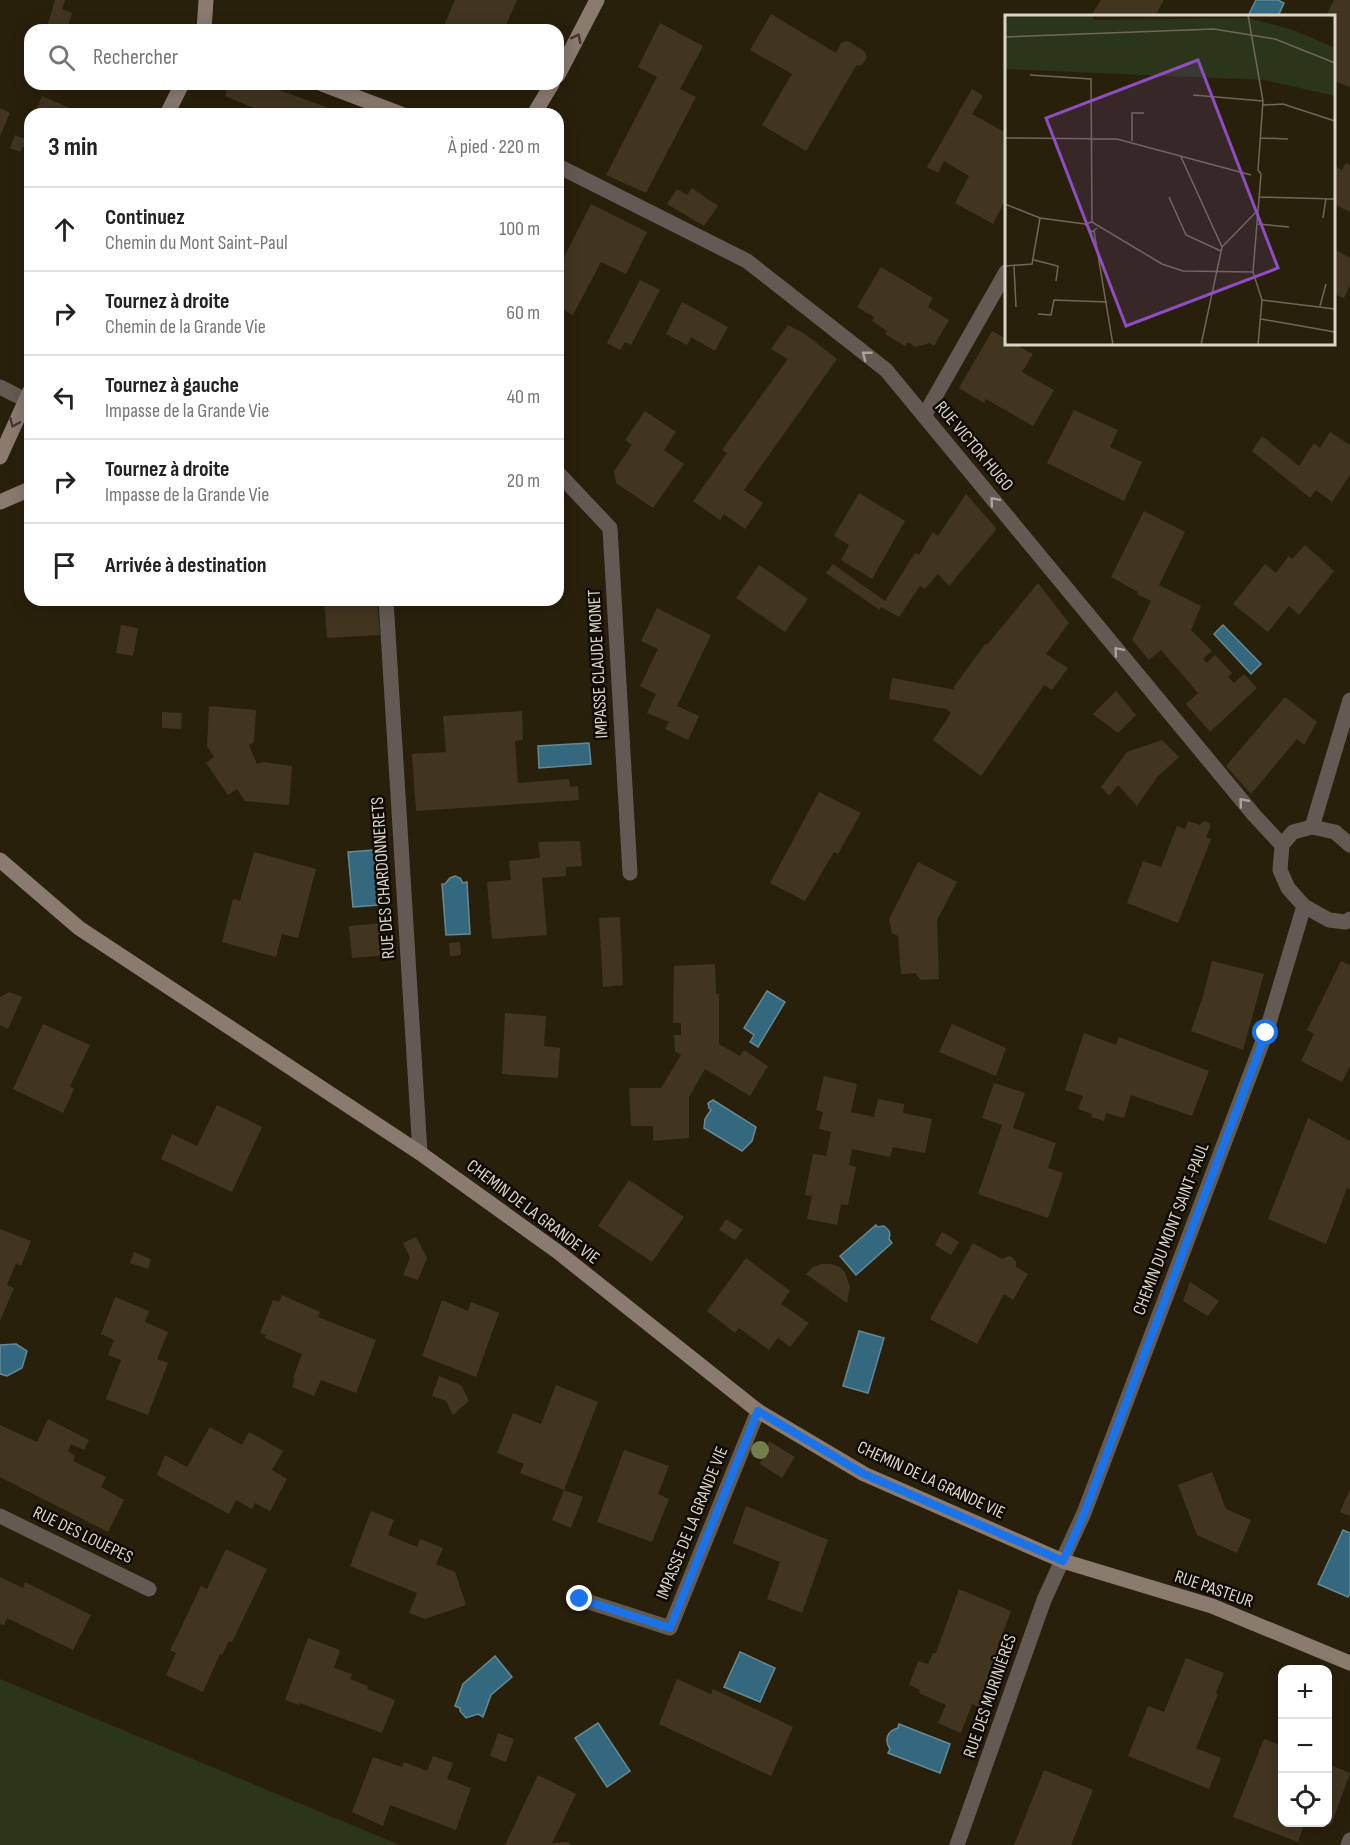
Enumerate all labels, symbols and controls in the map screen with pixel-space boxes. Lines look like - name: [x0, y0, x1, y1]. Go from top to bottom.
- inset map: [1005, 15, 1335, 345]
- search box: [24, 24, 564, 90]
- one-way arrow: [570, 33, 582, 44]
- icon: search: [45, 41, 78, 74]
- text: Rechercher: [93, 44, 178, 71]
- text: 3 min: [48, 132, 98, 163]
- text: À pied · 220 m: [448, 135, 540, 159]
- text: Continuez: [105, 204, 185, 231]
- icon: ahead: [48, 213, 81, 246]
- text: 100 m: [499, 217, 540, 241]
- text: Chemin du Mont Saint-Paul: [105, 231, 288, 255]
- text: Tournez à droite: [105, 288, 230, 315]
- icon: right: [48, 297, 81, 330]
- text: 60 m: [506, 301, 540, 325]
- text: Chemin de la Grande Vie: [105, 315, 266, 339]
- one-way arrow: [862, 351, 873, 362]
- text: Tournez à gauche: [105, 372, 239, 399]
- icon: left: [48, 381, 81, 414]
- text: 40 m: [507, 385, 540, 409]
- street label: RUE VICTOR HUGO: [930, 397, 1018, 495]
- text: Impasse de la Grande Vie: [105, 399, 269, 423]
- one-way arrow: [9, 417, 21, 428]
- text: Tournez à droite: [105, 456, 230, 483]
- icon: right: [48, 465, 81, 498]
- text: 20 m: [507, 469, 540, 493]
- text: Impasse de la Grande Vie: [105, 483, 269, 507]
- one-way arrow: [991, 497, 1002, 508]
- icon: arrive: [48, 549, 81, 582]
- text: Arrivée à destination: [105, 552, 267, 579]
- street label: IMPASSE CLAUDE MONET: [584, 589, 612, 739]
- one-way arrow: [1115, 647, 1126, 658]
- street label: RUE DES CHARDONNERETS: [367, 796, 399, 960]
- one-way arrow: [1239, 798, 1250, 809]
- route start: [1252, 1019, 1278, 1045]
- street label: CHEMIN DU MONT SAINT-PAUL: [1128, 1140, 1214, 1318]
- street label: CHEMIN DE LA GRANDE VIE: [463, 1155, 603, 1269]
- street label: CHEMIN DE LA GRANDE VIE: [854, 1437, 1008, 1523]
- street label: IMPASSE DE LA GRANDE VIE: [652, 1443, 732, 1603]
- street label: RUE DES LOUEPES: [30, 1502, 137, 1568]
- street label: RUE PASTEUR: [1172, 1566, 1256, 1612]
- route end: [566, 1585, 592, 1611]
- street label: RUE DES MURINIÈRES: [959, 1631, 1021, 1761]
- map controls: [1278, 1665, 1332, 1827]
- button: +: [1278, 1665, 1332, 1719]
- button: −: [1278, 1719, 1332, 1773]
- button: locate: [1278, 1773, 1332, 1827]

